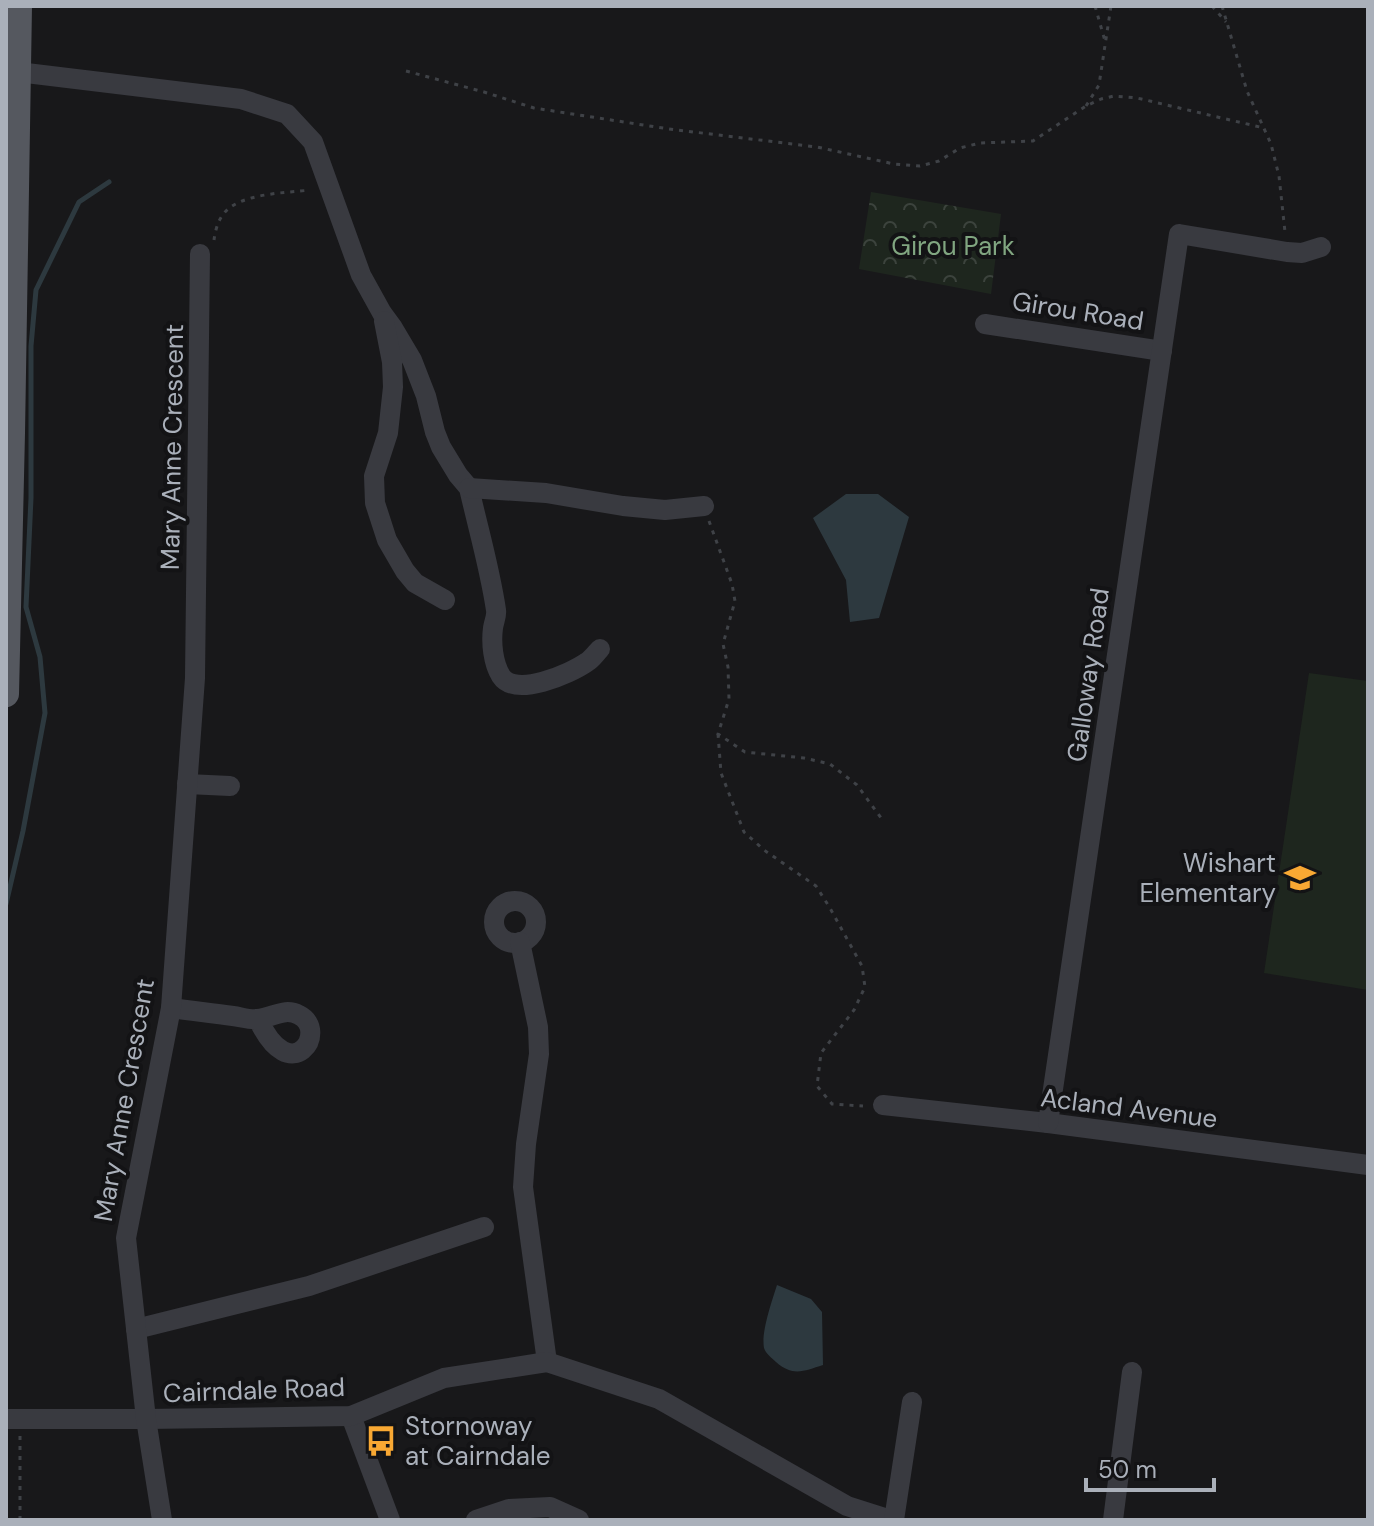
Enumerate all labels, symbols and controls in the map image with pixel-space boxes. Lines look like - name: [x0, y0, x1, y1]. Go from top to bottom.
- park label: Girou Park: [891, 229, 1015, 263]
- street label: Girou Road: [1010, 284, 1146, 338]
- street label: Mary Anne Crescent: [153, 324, 191, 570]
- street label: Galloway Road: [1059, 586, 1117, 764]
- place label: Wishart Elementary: [1139, 846, 1276, 910]
- school or university icon: Wishart Elementary: [1283, 861, 1317, 895]
- street label: Mary Anne Crescent: [86, 976, 162, 1224]
- street label: Acland Avenue: [1039, 1080, 1219, 1136]
- street label: Cairndale Road: [162, 1370, 346, 1410]
- place label: Stornoway at Cairndale: [405, 1409, 550, 1473]
- bus stop icon: Stornoway at Cairndale: [364, 1424, 398, 1458]
- scale bar: [1086, 1442, 1214, 1492]
- text: 50 m: [1098, 1454, 1157, 1485]

